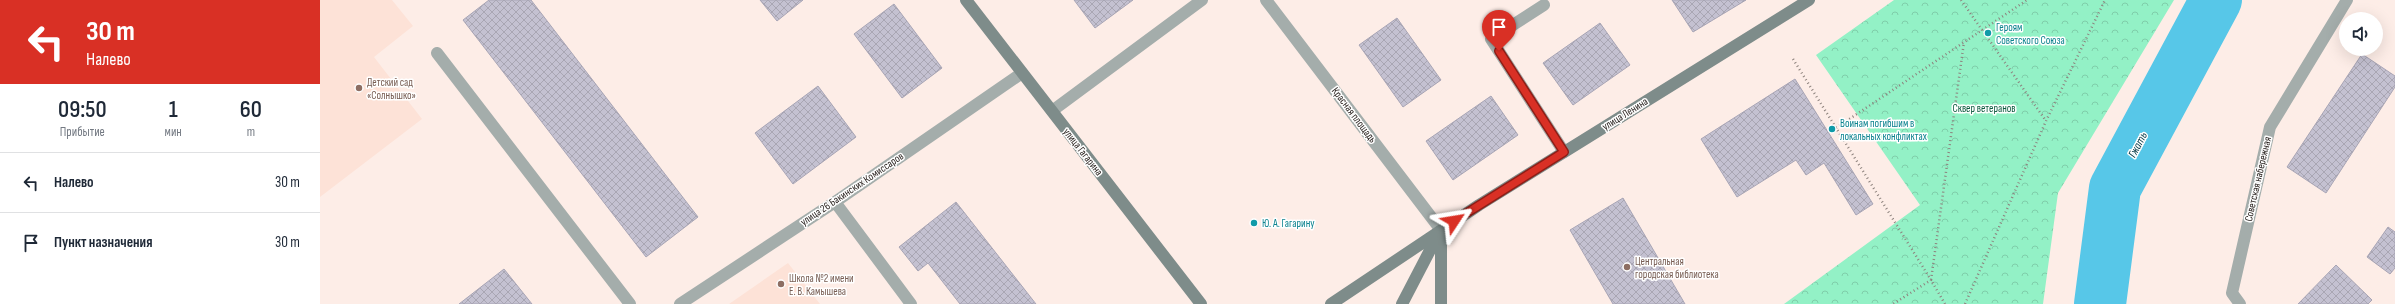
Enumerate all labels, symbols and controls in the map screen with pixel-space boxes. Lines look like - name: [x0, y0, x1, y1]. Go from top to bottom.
- pin: [1482, 10, 1516, 51]
- map controls: [2339, 12, 2383, 56]
- button: sound: [2339, 12, 2383, 56]
- text: 30 m: [86, 15, 135, 48]
- icon: left: [20, 16, 72, 68]
- icon: arrive: [1488, 16, 1510, 38]
- place label: Героям Советского Союза: [1996, 21, 2065, 47]
- marker: Героям Советского Союза: [1983, 28, 1993, 38]
- text: Налево: [86, 49, 131, 70]
- place label: Детский сад «Солнышко»: [367, 76, 416, 102]
- marker: Детский сад «Солнышко»: [354, 83, 364, 93]
- street label: Красная площадь: [1329, 85, 1379, 145]
- text: 09:50: [58, 95, 107, 124]
- text: 1: [169, 95, 178, 124]
- text: 60: [240, 95, 262, 124]
- street label: улица Ленина: [1600, 95, 1650, 133]
- park label: Сквер ветеранов: [1952, 102, 2016, 115]
- place label: Воинам погибшим в локальных конфликтах: [1840, 117, 1927, 143]
- text: Прибытие: [60, 124, 105, 140]
- text: мин: [165, 124, 182, 140]
- text: m: [247, 124, 255, 140]
- marker: Воинам погибшим в локальных конфликтах: [1827, 124, 1837, 134]
- street label: улица Гагарина: [1060, 126, 1106, 178]
- water label: Гжать: [2125, 129, 2151, 160]
- street label: Советская набережная: [2242, 135, 2274, 223]
- street label: улица 26 Бакинских Комиссаров: [798, 150, 906, 228]
- icon: left: [20, 172, 42, 194]
- text: Налево: [54, 173, 94, 192]
- text: 30 m: [275, 173, 300, 192]
- position arrow: [1433, 200, 1475, 242]
- place label: Ю. А. Гагарину: [1262, 217, 1315, 230]
- marker: Ю. А. Гагарину: [1249, 218, 1259, 228]
- icon: arrive: [20, 232, 42, 254]
- text: Пункт назначения: [54, 233, 152, 252]
- text: 30 m: [275, 233, 300, 252]
- place label: Центральная городская библиотека: [1635, 255, 1719, 281]
- marker: Центральная городская библиотека: [1622, 262, 1632, 272]
- place label: Школа №2 имени Е. В. Камышева: [789, 272, 854, 298]
- marker: Школа №2 имени Е. В. Камышева: [776, 279, 786, 289]

